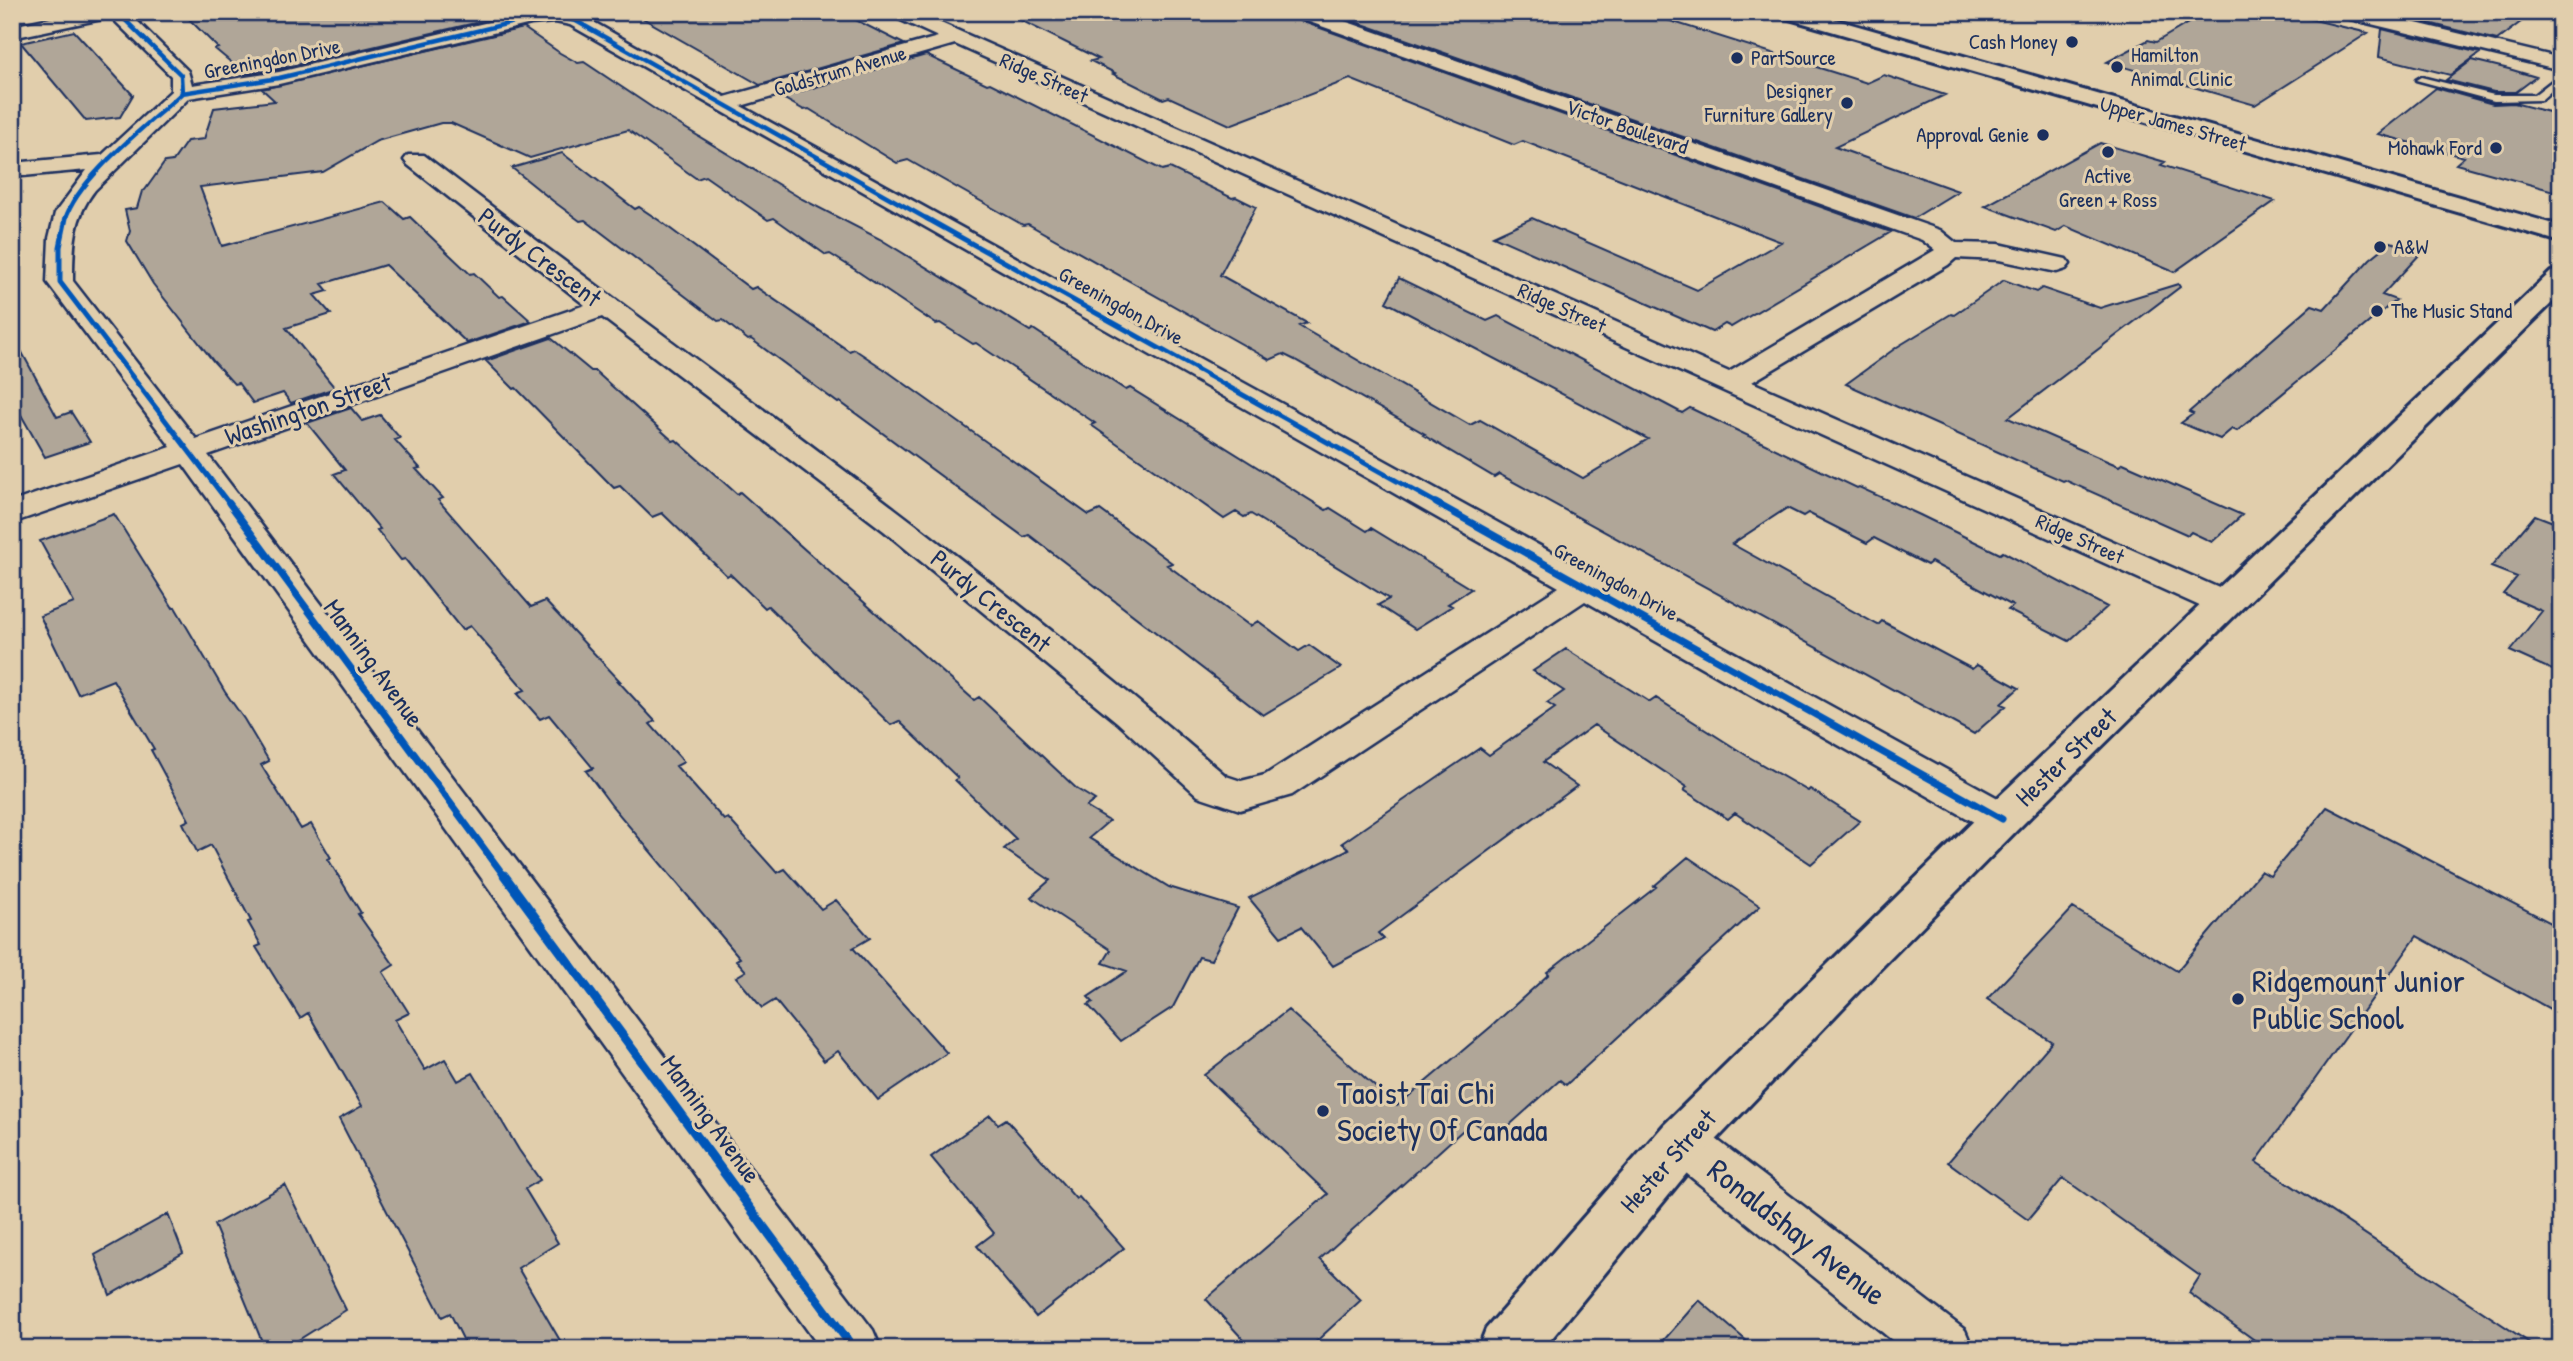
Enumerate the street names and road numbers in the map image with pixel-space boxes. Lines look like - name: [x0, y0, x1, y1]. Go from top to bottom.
- street label: Greeningdon Drive: [201, 31, 343, 86]
- street label: Goldstrum Avenue: [770, 38, 909, 103]
- street label: Ridge Street: [995, 45, 1094, 110]
- street label: Upper James Street: [2096, 89, 2251, 159]
- street label: Victor Boulevard: [1562, 92, 1692, 161]
- street label: Purdy Crescent: [472, 199, 610, 315]
- street label: Greeningdon Drive: [1054, 259, 1189, 352]
- street label: Ridge Street: [1513, 275, 1612, 340]
- street label: Washington Street: [220, 363, 397, 453]
- street label: Ridge Street: [2031, 506, 2130, 571]
- street label: Greeningdon Drive: [1549, 535, 1684, 628]
- street label: Purdy Crescent: [924, 541, 1060, 661]
- street label: Manning Avenue: [316, 592, 433, 734]
- street label: Hester Street: [2007, 699, 2125, 814]
- street label: Manning Avenue: [653, 1048, 770, 1190]
- street label: Hester Street: [1612, 1100, 1724, 1220]
- street label: Ronaldshay Avenue: [1699, 1148, 1896, 1315]

